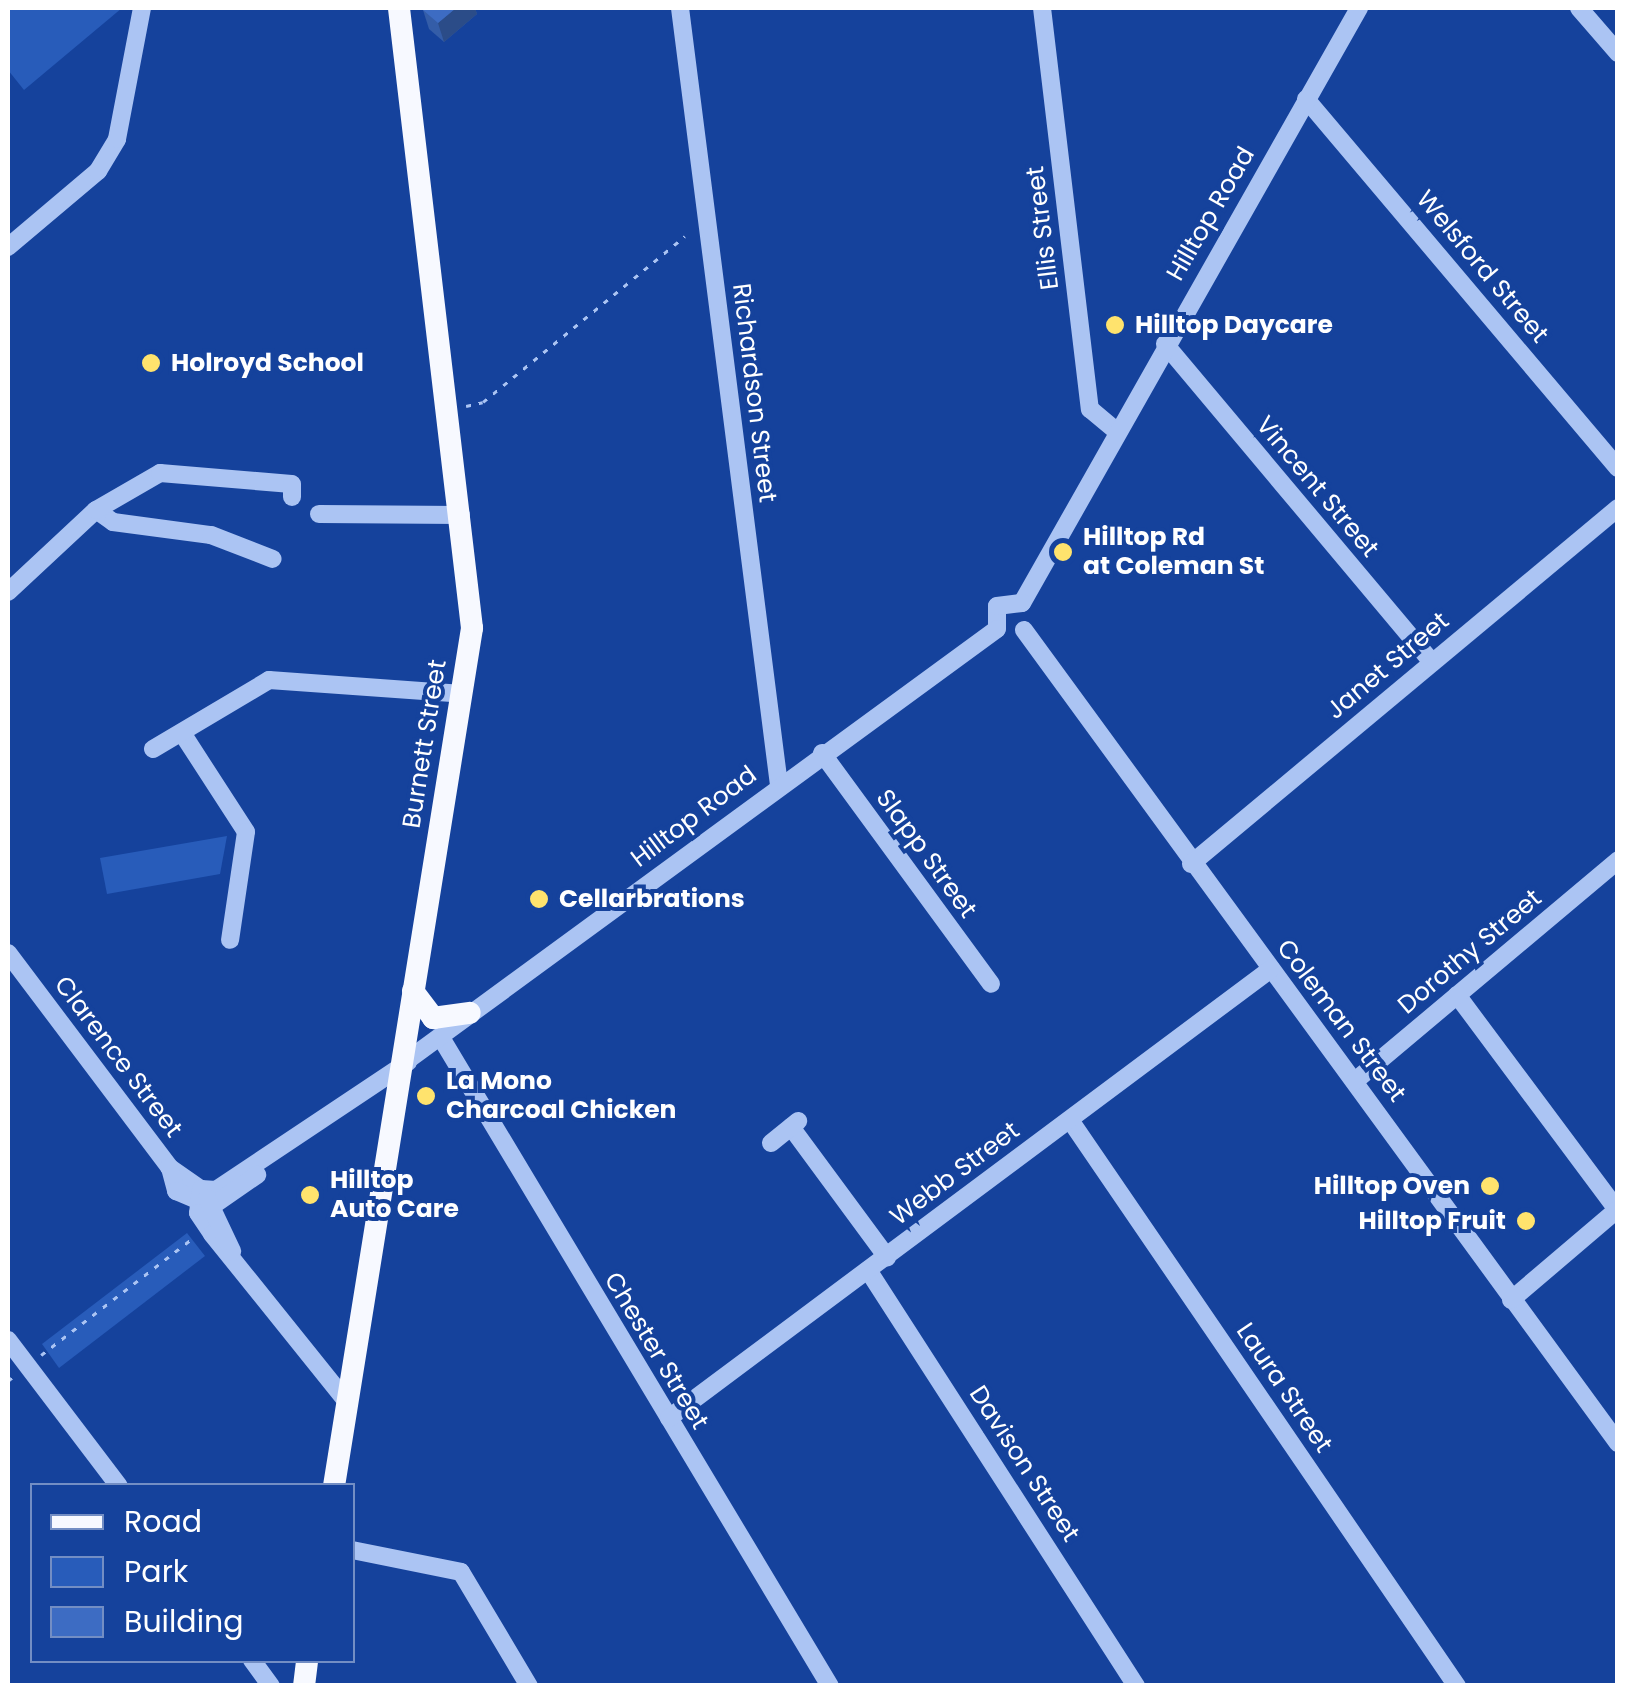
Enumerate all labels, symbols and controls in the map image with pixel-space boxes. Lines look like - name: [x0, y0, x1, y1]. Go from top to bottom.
- street label: Hilltop Road: [1161, 142, 1261, 286]
- street label: Ellis Street: [1021, 165, 1065, 291]
- street label: Welsford Street: [1410, 185, 1554, 349]
- street label: Richardson Street: [726, 282, 782, 504]
- place label: Hilltop Daycare: [1135, 310, 1333, 340]
- marker: Hilltop Daycare: [1104, 314, 1126, 336]
- place label: Holroyd School: [171, 348, 364, 378]
- marker: Holroyd School: [140, 352, 162, 374]
- street label: Vincent Street: [1249, 410, 1385, 564]
- place label: Hilltop Rd at Coleman St: [1083, 523, 1264, 582]
- marker: Hilltop Rd at Coleman St: [1052, 541, 1074, 563]
- street label: Janet Street: [1321, 606, 1455, 726]
- street label: Burnett Street: [397, 658, 453, 830]
- street label: Hilltop Road: [625, 760, 763, 874]
- street label: Slapp Street: [869, 784, 983, 924]
- street label: Dorothy Street: [1392, 883, 1548, 1021]
- place label: Cellarbrations: [559, 884, 745, 914]
- marker: Cellarbrations: [528, 888, 550, 910]
- street label: Coleman Street: [1270, 934, 1412, 1108]
- street label: Clarence Street: [48, 971, 188, 1143]
- place label: La Mono Charcoal Chicken: [446, 1067, 676, 1126]
- marker: La Mono Charcoal Chicken: [415, 1085, 437, 1107]
- street label: Webb Street: [885, 1116, 1025, 1232]
- place label: Hilltop Auto Care: [330, 1166, 459, 1225]
- place label: Hilltop Oven: [1314, 1171, 1470, 1201]
- marker: Hilltop Oven: [1479, 1175, 1501, 1197]
- marker: Hilltop Auto Care: [299, 1184, 321, 1206]
- place label: Hilltop Fruit: [1359, 1206, 1506, 1236]
- marker: Hilltop Fruit: [1515, 1210, 1537, 1232]
- street label: Chester Street: [597, 1267, 715, 1435]
- street label: Laura Street: [1230, 1318, 1338, 1458]
- street label: Davison Street: [962, 1380, 1086, 1548]
- legend: [30, 1483, 355, 1663]
- text: Road: [124, 1500, 202, 1543]
- text: Park: [124, 1550, 188, 1593]
- text: Building: [124, 1600, 244, 1643]

